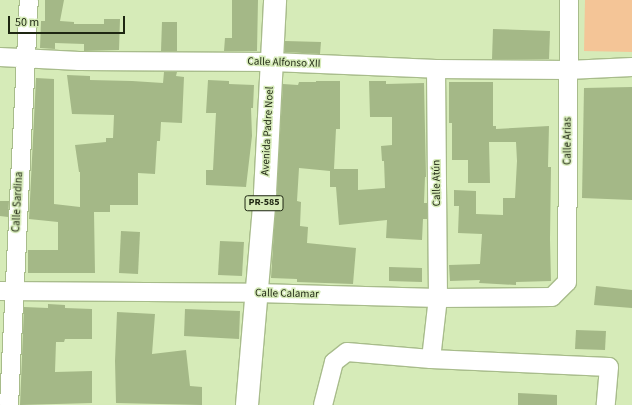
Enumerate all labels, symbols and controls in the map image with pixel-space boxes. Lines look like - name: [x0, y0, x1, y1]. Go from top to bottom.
- scale bar: [10, 8, 127, 34]
- text: 50 m: [15, 14, 39, 31]
- street label: Calle Alfonso XII: [247, 55, 321, 71]
- street label: Avenida Padre Noel: [259, 86, 277, 176]
- street label: Calle Arias: [561, 117, 575, 165]
- street label: Calle Atún: [430, 160, 444, 206]
- street label: Calle Sardina: [10, 171, 26, 233]
- road number: PR-585: [244, 195, 284, 211]
- street label: Calle Calamar: [255, 287, 319, 301]

